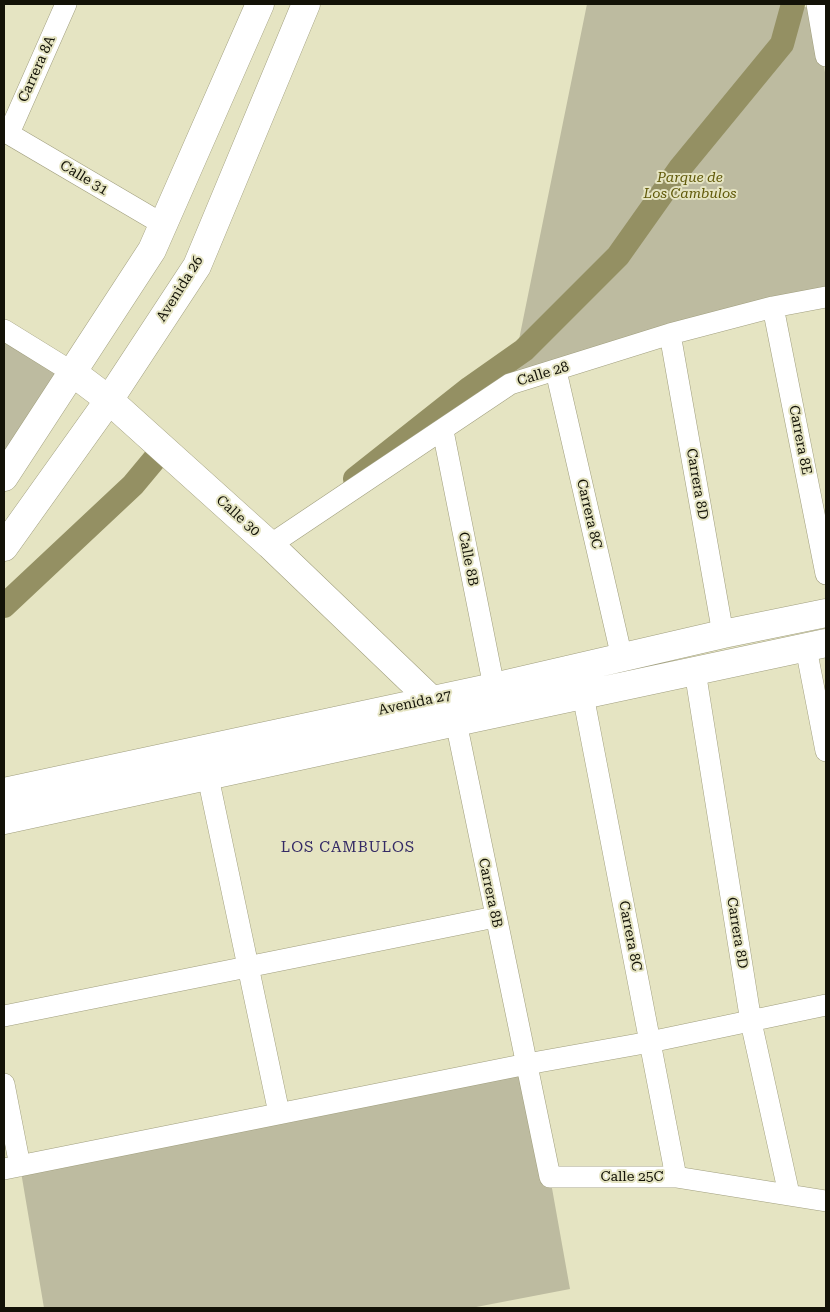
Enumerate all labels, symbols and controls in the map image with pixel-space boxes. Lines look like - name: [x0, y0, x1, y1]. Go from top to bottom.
- street label: Carrera 8A: [15, 33, 59, 105]
- street label: Calle 31: [57, 157, 111, 199]
- park label: Parque de Los Cambulos: [643, 170, 737, 202]
- street label: Avenida 26: [153, 253, 207, 325]
- street label: Calle 28: [515, 358, 571, 390]
- street label: Carrera 8E: [785, 404, 815, 476]
- street label: Carrera 8D: [682, 447, 712, 521]
- street label: Carrera 8C: [573, 477, 605, 551]
- street label: Calle 30: [213, 492, 263, 540]
- street label: Calle 8B: [455, 531, 481, 587]
- street label: Avenida 27: [377, 687, 453, 719]
- district label: LOS CAMBULOS: [279, 839, 417, 857]
- street label: Carrera 8B: [474, 857, 506, 929]
- street label: Carrera 8D: [723, 896, 751, 970]
- street label: Carrera 8C: [615, 899, 645, 973]
- street label: Calle 25C: [600, 1169, 664, 1185]

